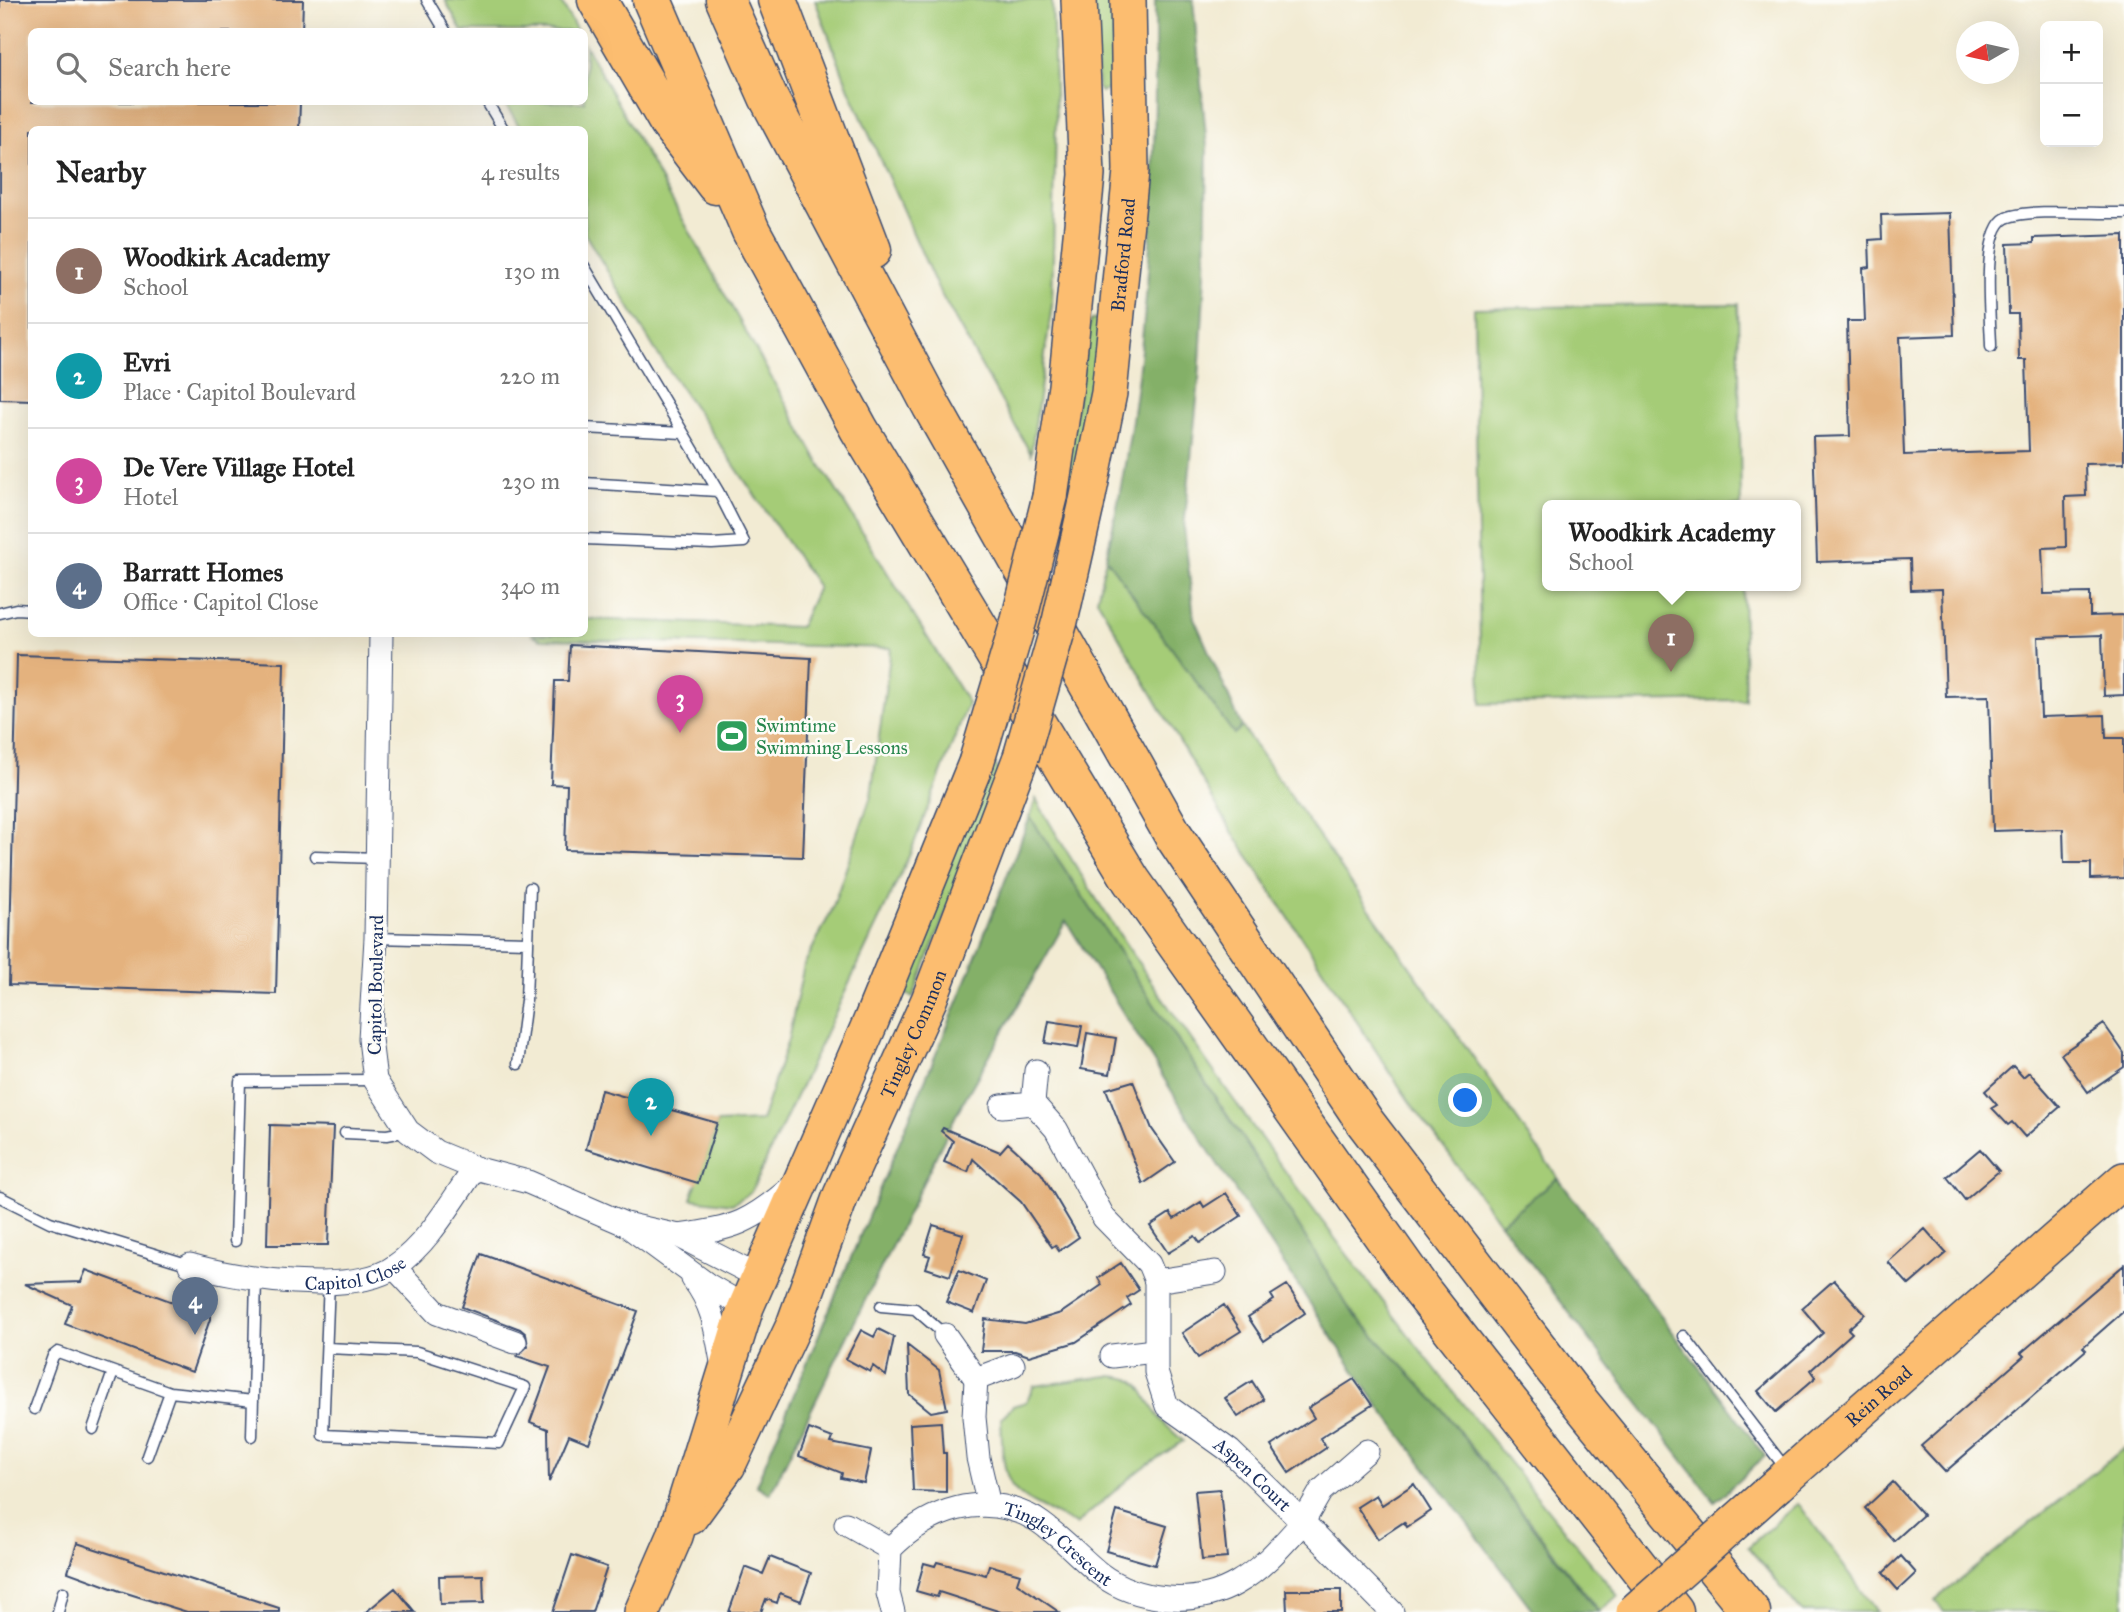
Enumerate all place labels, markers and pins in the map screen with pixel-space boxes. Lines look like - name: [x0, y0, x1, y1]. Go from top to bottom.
- pin: 1: [1648, 614, 1694, 672]
- pin: 3: [657, 675, 703, 733]
- place label: Swimtime Swimming Lessons: [756, 714, 908, 760]
- sports icon: Swimtime Swimming Lessons: [713, 717, 751, 755]
- pin: 2: [628, 1078, 674, 1136]
- pin: 4: [172, 1277, 218, 1335]

